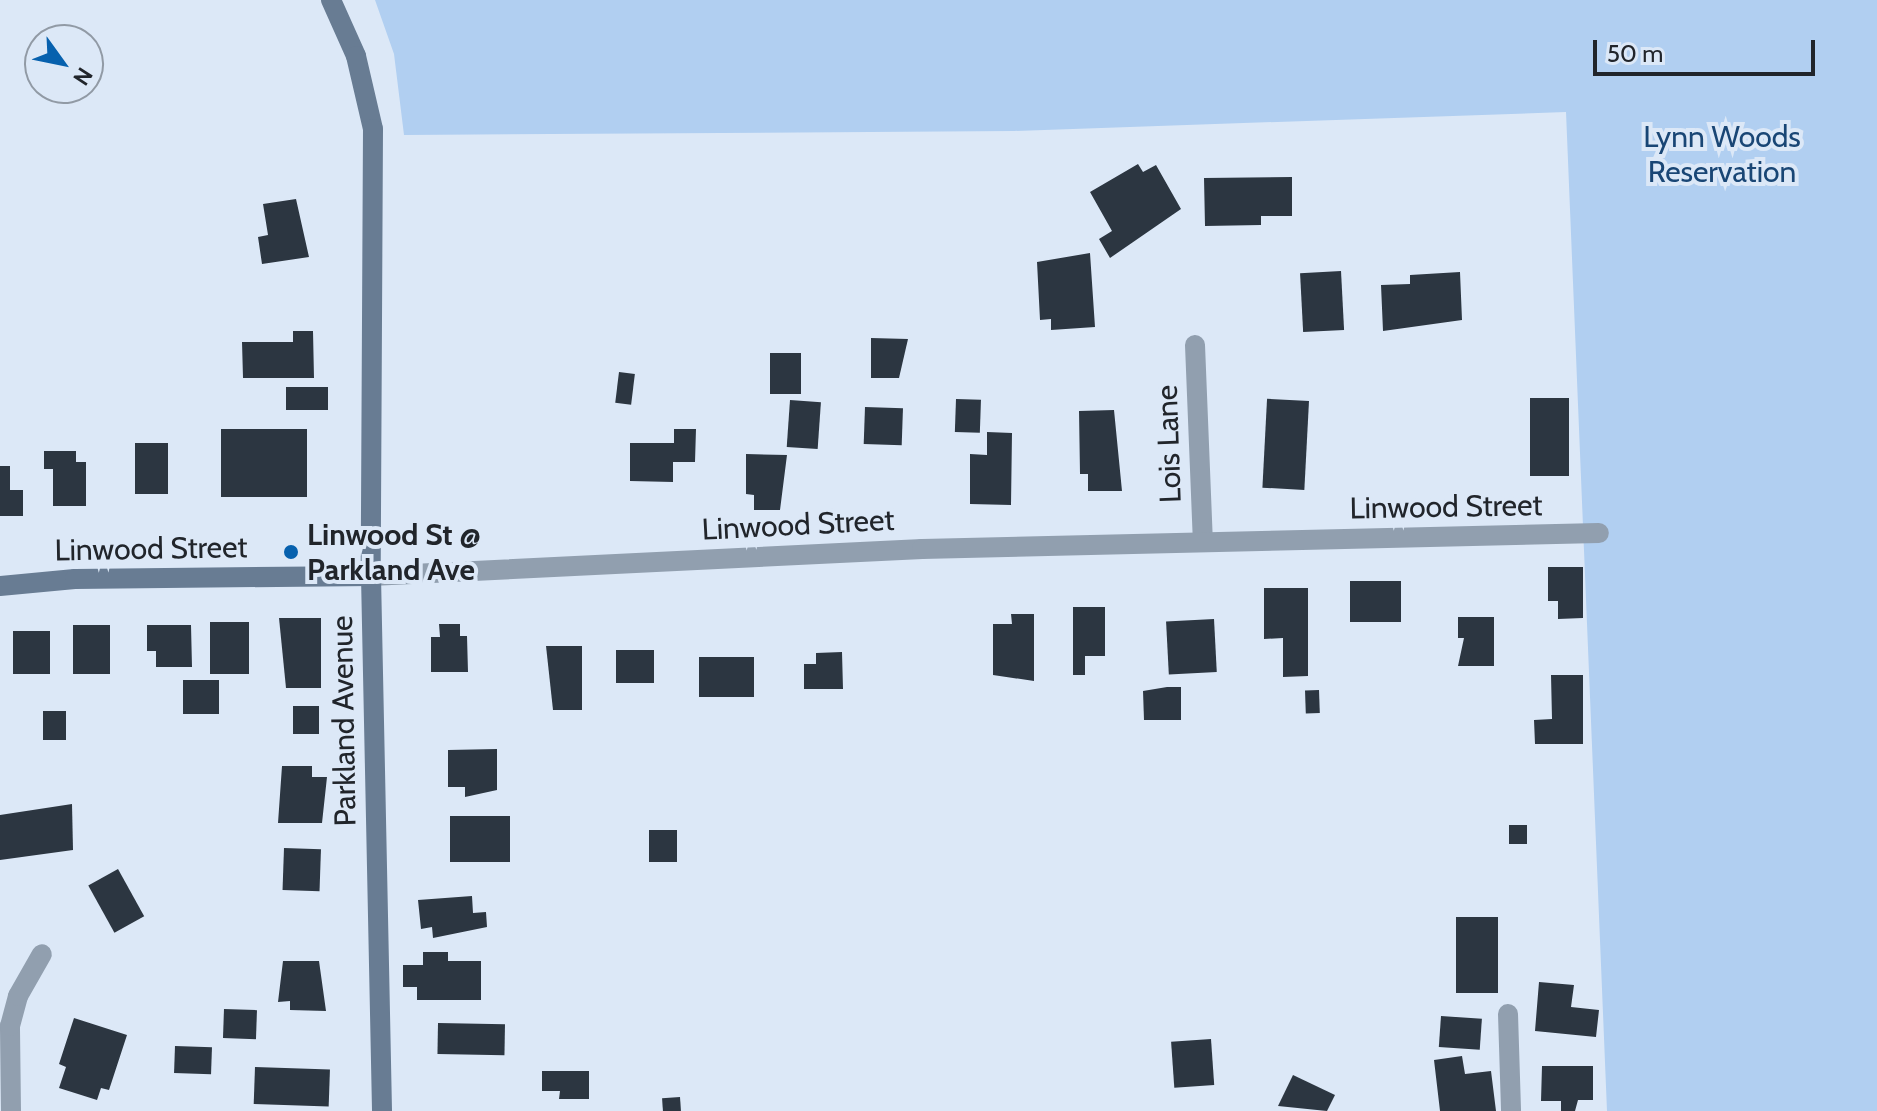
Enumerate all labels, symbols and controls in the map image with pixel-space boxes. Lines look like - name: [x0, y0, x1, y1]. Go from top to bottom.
- north arrow: [24, 24, 104, 104]
- scale bar: [1597, 24, 1819, 74]
- text: 50 m: [1607, 39, 1663, 68]
- text: N: [67, 62, 98, 90]
- park label: Lynn Woods Reservation: [1643, 119, 1801, 190]
- street label: Lois Lane: [1149, 384, 1189, 504]
- street label: Linwood Street: [1349, 487, 1543, 527]
- street label: Linwood Street: [701, 502, 895, 548]
- place label: Linwood St @ Parkland Ave: [307, 517, 481, 588]
- street label: Linwood Street: [54, 529, 248, 569]
- marker: Linwood St @ Parkland Ave: [282, 543, 300, 561]
- street label: Parkland Avenue: [324, 615, 364, 827]

